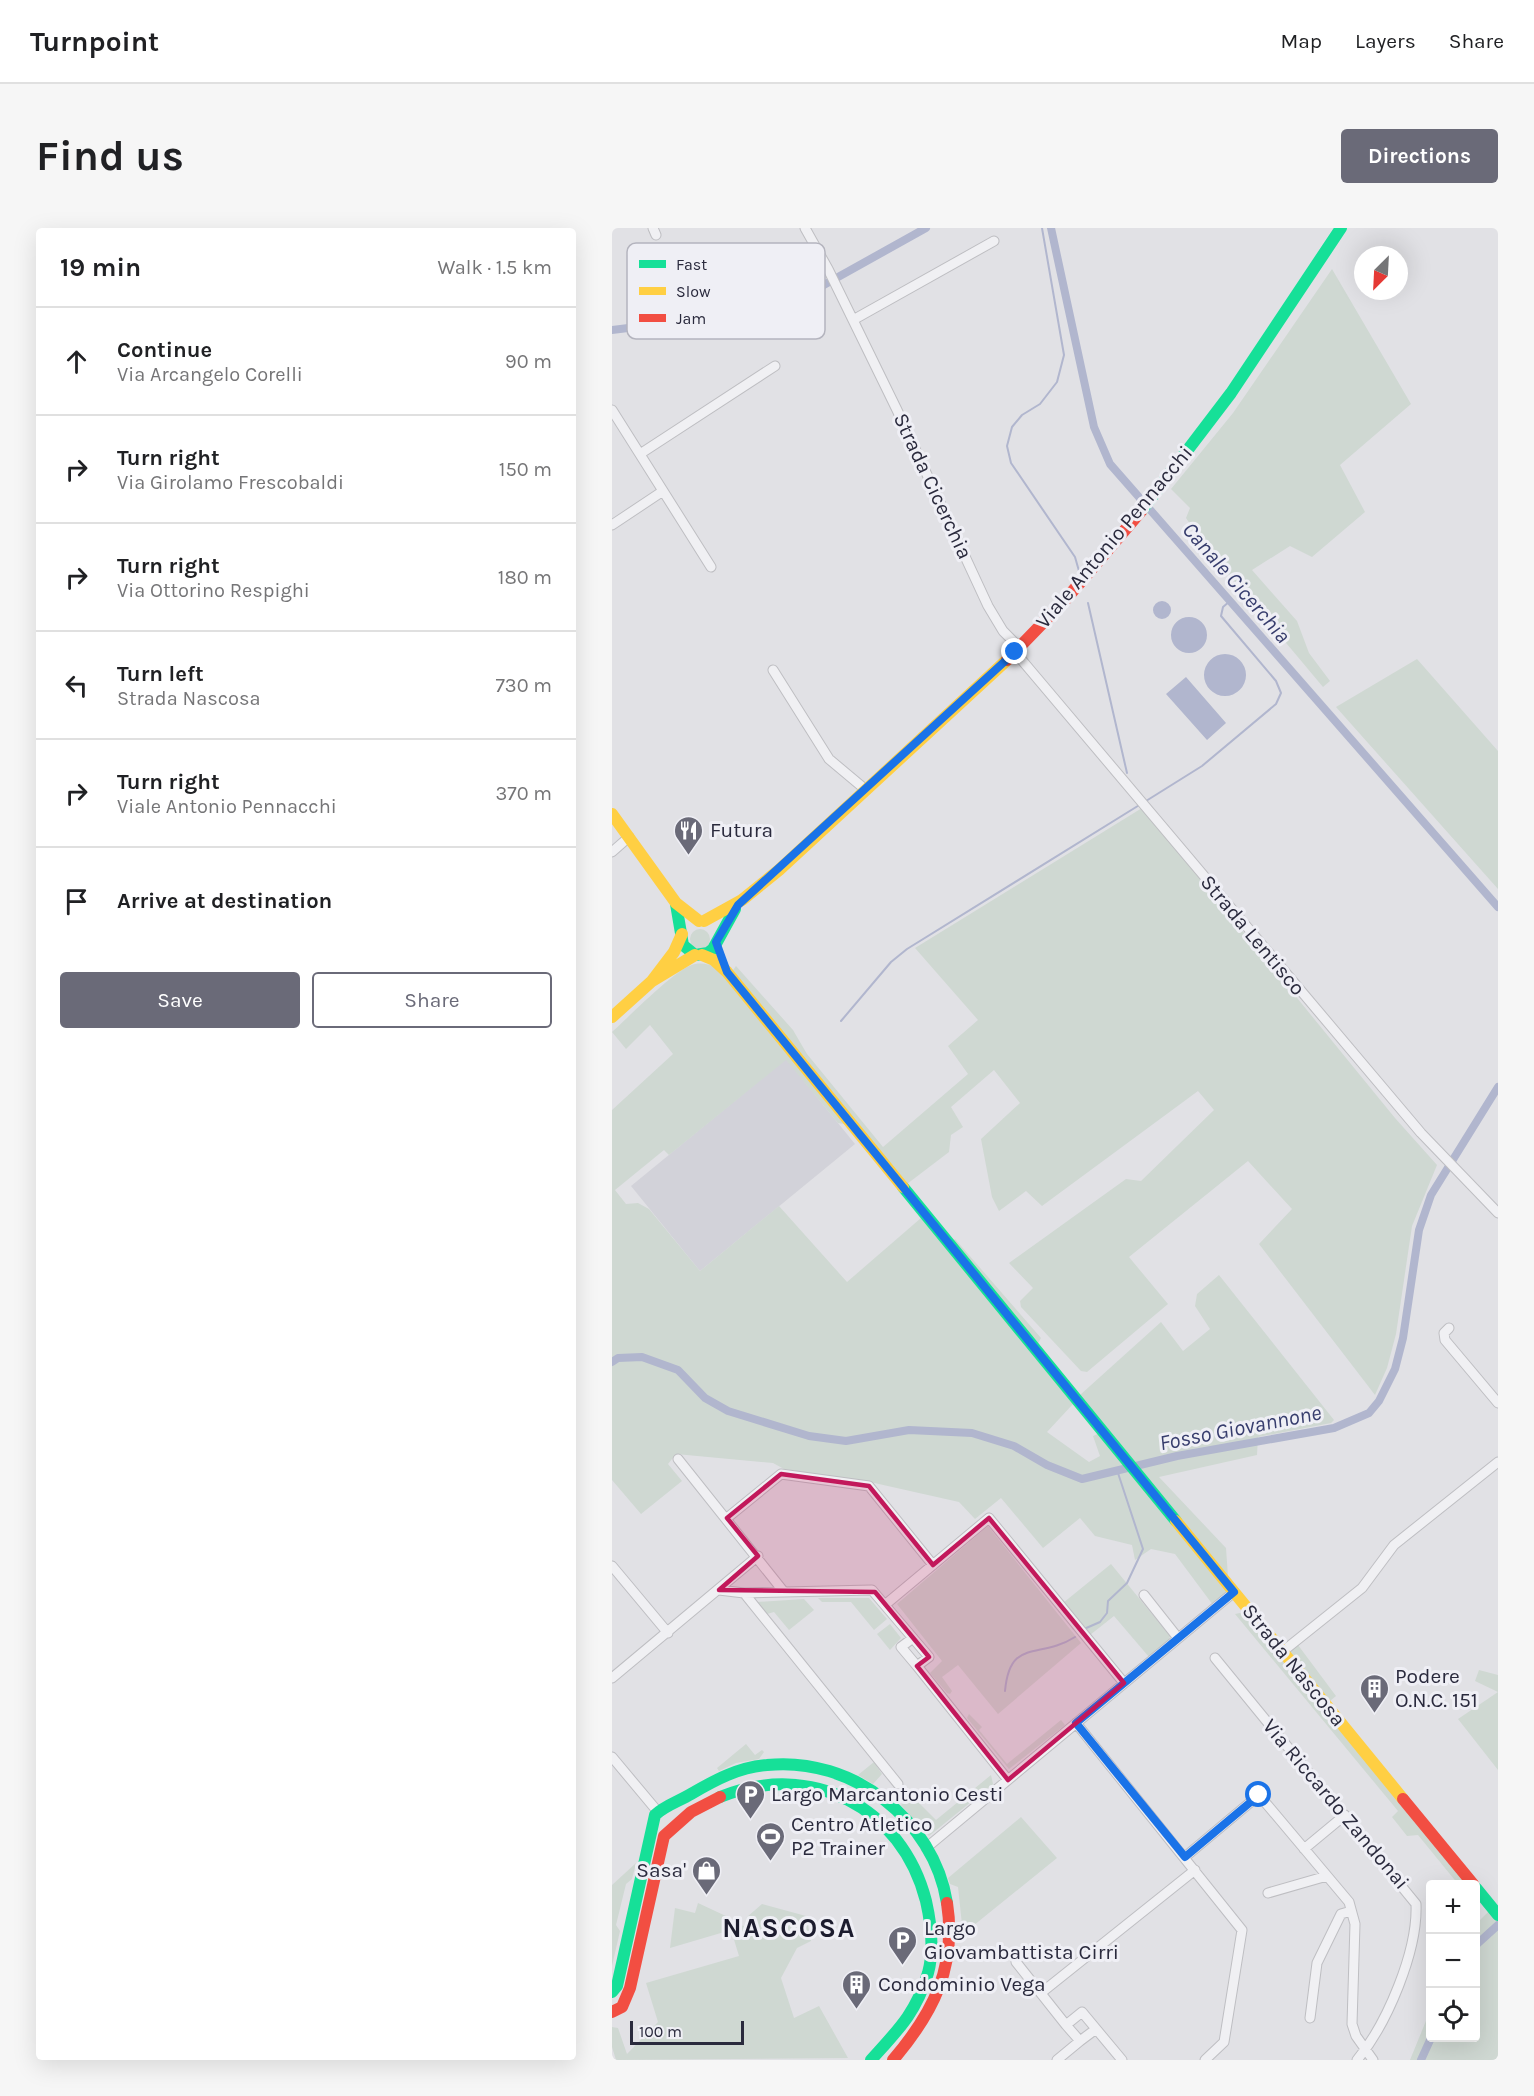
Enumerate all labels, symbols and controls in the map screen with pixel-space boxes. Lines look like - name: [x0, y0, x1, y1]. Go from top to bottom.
- text: Turnpoint: [30, 25, 159, 58]
- text: Map: [1280, 29, 1322, 53]
- text: Layers: [1355, 29, 1416, 53]
- text: Share: [1449, 29, 1504, 53]
- button: Directions: [1341, 129, 1498, 183]
- text: Find us: [36, 131, 184, 181]
- legend: [627, 243, 825, 339]
- north arrow: [1354, 246, 1408, 300]
- text: 19 min: [60, 252, 141, 283]
- text: Fast: [676, 255, 707, 274]
- text: Walk · 1.5 km: [438, 256, 552, 279]
- text: Slow: [676, 282, 711, 301]
- text: Jam: [676, 309, 706, 328]
- text: Continue: [117, 337, 212, 363]
- icon: ahead: [60, 345, 93, 378]
- text: 90 m: [505, 350, 552, 373]
- text: Via Arcangelo Corelli: [117, 363, 303, 386]
- street label: Strada Cicerchia: [889, 409, 977, 563]
- street label: Viale Antonio Pennacchi: [1031, 441, 1197, 633]
- text: Turn right: [117, 445, 220, 471]
- icon: right: [60, 453, 93, 486]
- text: 150 m: [499, 458, 552, 481]
- text: Via Girolamo Frescobaldi: [117, 471, 344, 494]
- water label: Canale Cicerchia: [1177, 517, 1296, 648]
- text: Turn right: [117, 553, 220, 579]
- icon: right: [60, 561, 93, 594]
- text: 180 m: [498, 566, 552, 589]
- text: Via Ottorino Respighi: [117, 579, 310, 602]
- route end: [1001, 638, 1027, 664]
- text: Turn left: [117, 661, 204, 687]
- icon: left: [60, 669, 93, 702]
- text: 730 m: [495, 674, 552, 697]
- text: Strada Nascosa: [117, 687, 260, 710]
- text: Turn right: [117, 769, 220, 795]
- icon: right: [60, 777, 93, 810]
- text: 370 m: [495, 782, 552, 805]
- text: Viale Antonio Pennacchi: [117, 795, 337, 818]
- restaurant icon: Futura: [673, 814, 705, 856]
- place label: Futura: [710, 818, 773, 842]
- street label: Strada Lentisco: [1196, 870, 1310, 1000]
- icon: arrive: [60, 885, 93, 918]
- text: Arrive at destination: [117, 888, 332, 914]
- button: Save: [60, 972, 300, 1028]
- button: Share: [312, 972, 552, 1028]
- water label: Fosso Giovannone: [1157, 1400, 1323, 1456]
- street label: Strada Nascosa: [1237, 1599, 1351, 1731]
- place label: Podere O.N.C. 151: [1395, 1664, 1478, 1712]
- building icon: Podere O.N.C. 151: [1358, 1672, 1390, 1714]
- street label: Via Riccardo Zandonai: [1258, 1714, 1414, 1894]
- parking icon: Largo Marcantonio Cesti: [734, 1778, 766, 1820]
- route start: [1245, 1781, 1271, 1807]
- place label: Largo Marcantonio Cesti: [771, 1782, 1004, 1806]
- place label: Centro Atletico P2 Trainer: [791, 1812, 932, 1860]
- sports icon: Centro Atletico P2 Trainer: [754, 1820, 786, 1862]
- shop icon: Sasa': [691, 1854, 723, 1896]
- place label: Sasa': [636, 1858, 686, 1882]
- map controls: [1426, 1880, 1480, 2042]
- button: +: [1426, 1880, 1480, 1934]
- district label: NASCOSA: [722, 1912, 856, 1944]
- place label: Largo Giovambattista Cirri: [924, 1916, 1119, 1964]
- parking icon: Largo Giovambattista Cirri: [887, 1924, 919, 1966]
- button: −: [1426, 1934, 1480, 1988]
- building icon: Condominio Vega: [841, 1968, 873, 2010]
- place label: Condominio Vega: [878, 1972, 1046, 1996]
- button: locate: [1426, 1988, 1480, 2042]
- scale bar: [630, 2018, 744, 2046]
- text: 100 m: [639, 2022, 682, 2041]

